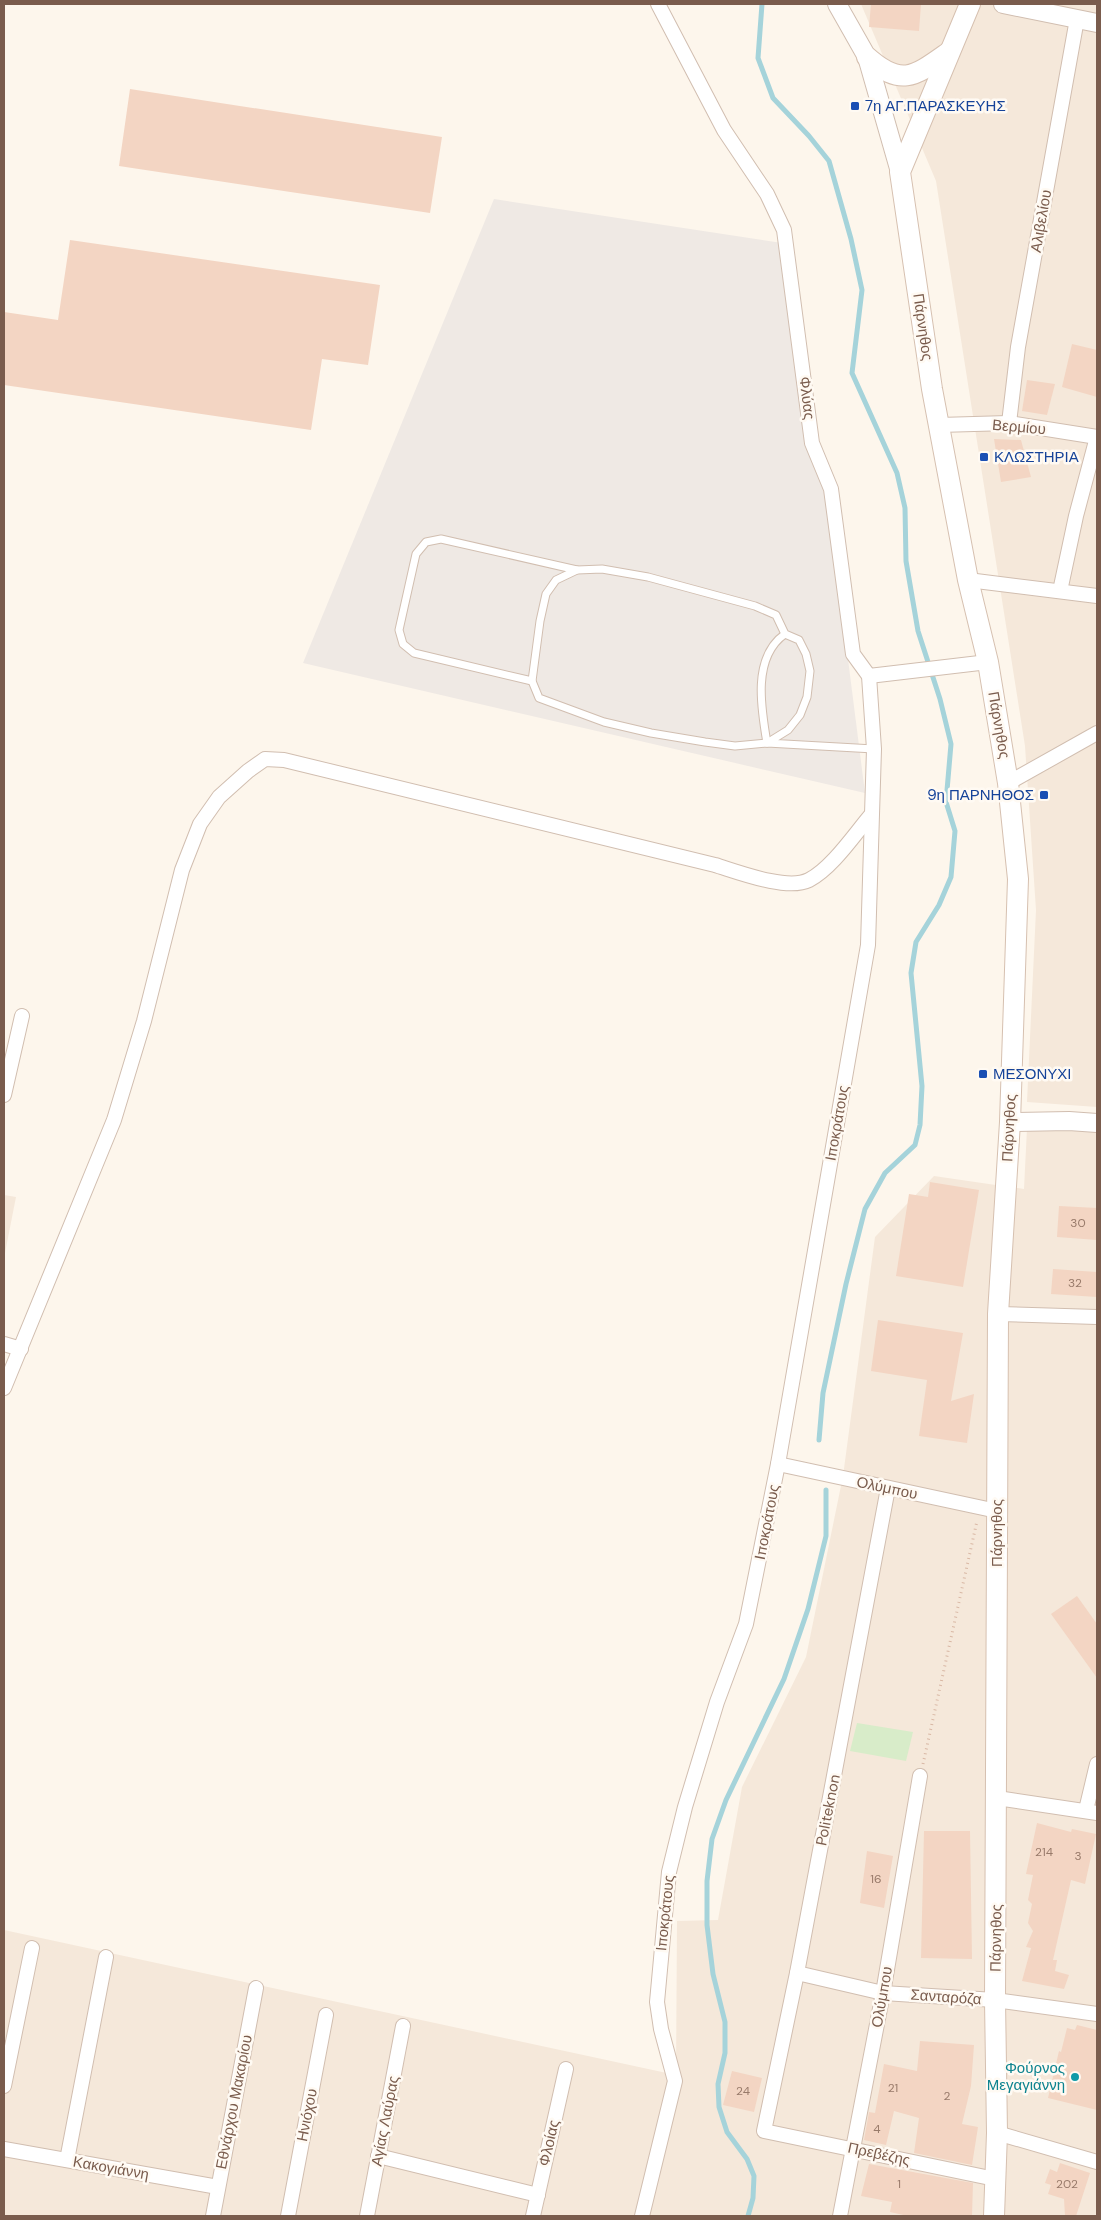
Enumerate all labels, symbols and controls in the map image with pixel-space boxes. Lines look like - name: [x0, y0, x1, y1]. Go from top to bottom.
- place label: 7η ΑΓ.ΠΑΡΑΣΚΕΥΗΣ: [865, 96, 1006, 116]
- marker: 7η ΑΓ.ΠΑΡΑΣΚΕΥΗΣ: [849, 100, 861, 112]
- street label: Αλιβελίου: [1026, 188, 1056, 254]
- street label: Πάρνηθος: [908, 292, 938, 362]
- street label: Φλύας: [794, 375, 820, 421]
- street label: Βερμίου: [991, 415, 1047, 439]
- place label: ΚΛΩΣΤΗΡΙΑ: [994, 447, 1079, 467]
- marker: ΚΛΩΣΤΗΡΙΑ: [978, 451, 990, 463]
- street label: Πάρνηθος: [983, 690, 1015, 760]
- place label: 9η ΠΑΡΝΗΘΟΣ: [927, 785, 1034, 805]
- marker: 9η ΠΑΡΝΗΘΟΣ: [1038, 789, 1050, 801]
- place label: ΜΕΣΟΝΥΧΙ: [993, 1064, 1071, 1084]
- marker: ΜΕΣΟΝΥΧΙ: [977, 1068, 989, 1080]
- street label: Ιποκράτους: [821, 1084, 853, 1162]
- street label: Πάρνηθος: [997, 1094, 1021, 1162]
- house number: 30: [1070, 1215, 1086, 1231]
- house number: 32: [1068, 1275, 1082, 1291]
- street label: Ολύμπου: [855, 1472, 919, 1504]
- street label: Ιποκράτους: [750, 1483, 784, 1561]
- street label: Πάρνηθος: [987, 1499, 1007, 1567]
- street label: Politeknon: [811, 1773, 845, 1847]
- house number: 214: [1035, 1844, 1053, 1860]
- house number: 3: [1074, 1848, 1082, 1864]
- house number: 16: [870, 1871, 882, 1887]
- street label: Ιποκράτους: [651, 1874, 679, 1952]
- street label: Πάρνηθος: [985, 1904, 1007, 1972]
- street label: Ολύμπου: [867, 1965, 897, 2029]
- street label: Σανταρόζα: [910, 1985, 982, 2009]
- street label: Εθνάρχου Μακαρίου: [211, 2033, 257, 2171]
- place label: Φούρνος Μεγαγιάννη: [987, 2058, 1065, 2095]
- marker: Φούρνος Μεγαγιάννη: [1069, 2071, 1081, 2083]
- street label: Αγίας Λαύρας: [366, 2074, 404, 2168]
- house number: 21: [888, 2080, 898, 2096]
- house number: 24: [736, 2083, 750, 2099]
- street label: Ηνιόχου: [292, 2087, 322, 2143]
- house number: 2: [944, 2088, 951, 2104]
- street label: Φλοίας: [534, 2118, 564, 2168]
- house number: 4: [873, 2121, 881, 2137]
- street label: Πρεβέζης: [846, 2138, 912, 2170]
- street label: Κακογιάννη: [71, 2151, 151, 2185]
- house number: 1: [897, 2176, 901, 2192]
- house number: 202: [1056, 2176, 1078, 2192]

